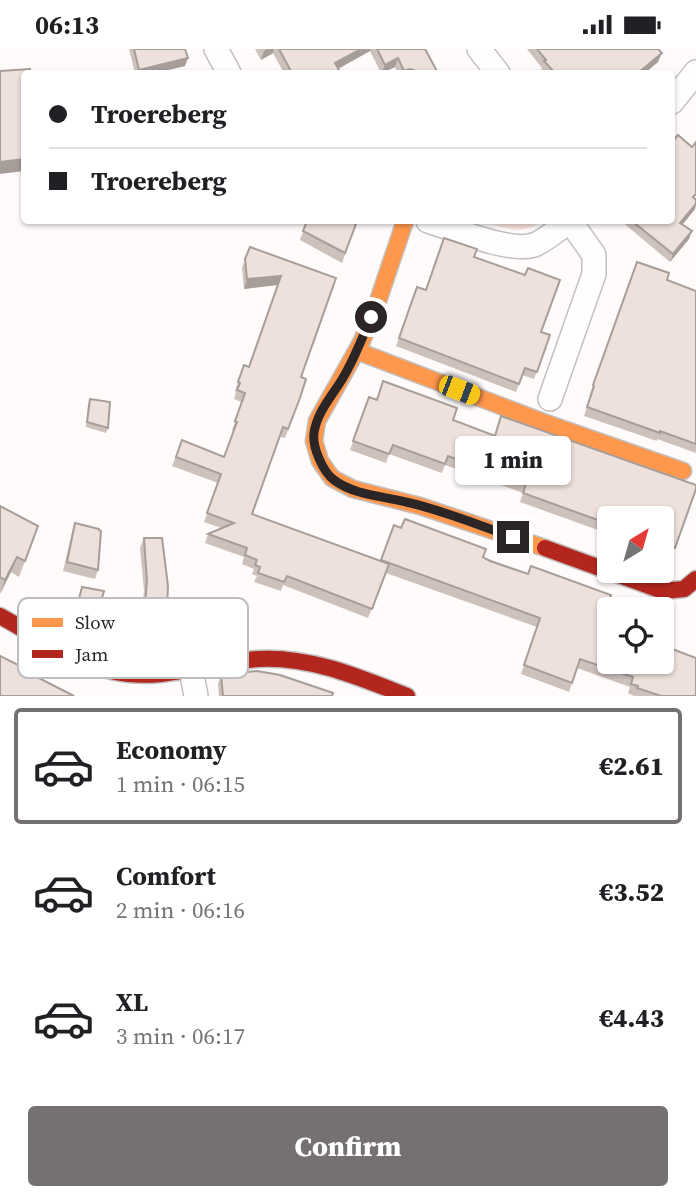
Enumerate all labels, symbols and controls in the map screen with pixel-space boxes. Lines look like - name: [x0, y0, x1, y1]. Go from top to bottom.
- text: 06:13: [35, 7, 99, 43]
- text: Troereberg: [91, 96, 227, 132]
- text: Troereberg: [91, 163, 227, 199]
- route start: [355, 301, 387, 333]
- car: [436, 373, 483, 407]
- callout: 1 min: [455, 435, 571, 484]
- text: 1 min: [483, 444, 543, 476]
- north arrow: [597, 506, 674, 583]
- map controls: [597, 506, 674, 674]
- route end: [497, 521, 529, 553]
- button: locate: [597, 597, 674, 674]
- legend: [18, 598, 248, 678]
- text: Slow: [75, 609, 116, 635]
- text: Jam: [74, 641, 108, 667]
- text: Economy: [116, 732, 227, 768]
- icon: car: [32, 735, 95, 798]
- text: €2.61: [599, 748, 664, 784]
- text: 1 min · 06:15: [116, 768, 245, 800]
- text: Comfort: [116, 858, 216, 894]
- icon: car: [32, 861, 95, 924]
- text: €3.52: [599, 874, 664, 910]
- text: 2 min · 06:16: [116, 894, 245, 926]
- text: XL: [116, 984, 148, 1020]
- icon: car: [32, 987, 95, 1050]
- text: €4.43: [599, 1000, 664, 1036]
- text: 3 min · 06:17: [116, 1020, 245, 1052]
- button: Confirm: [28, 1106, 668, 1186]

